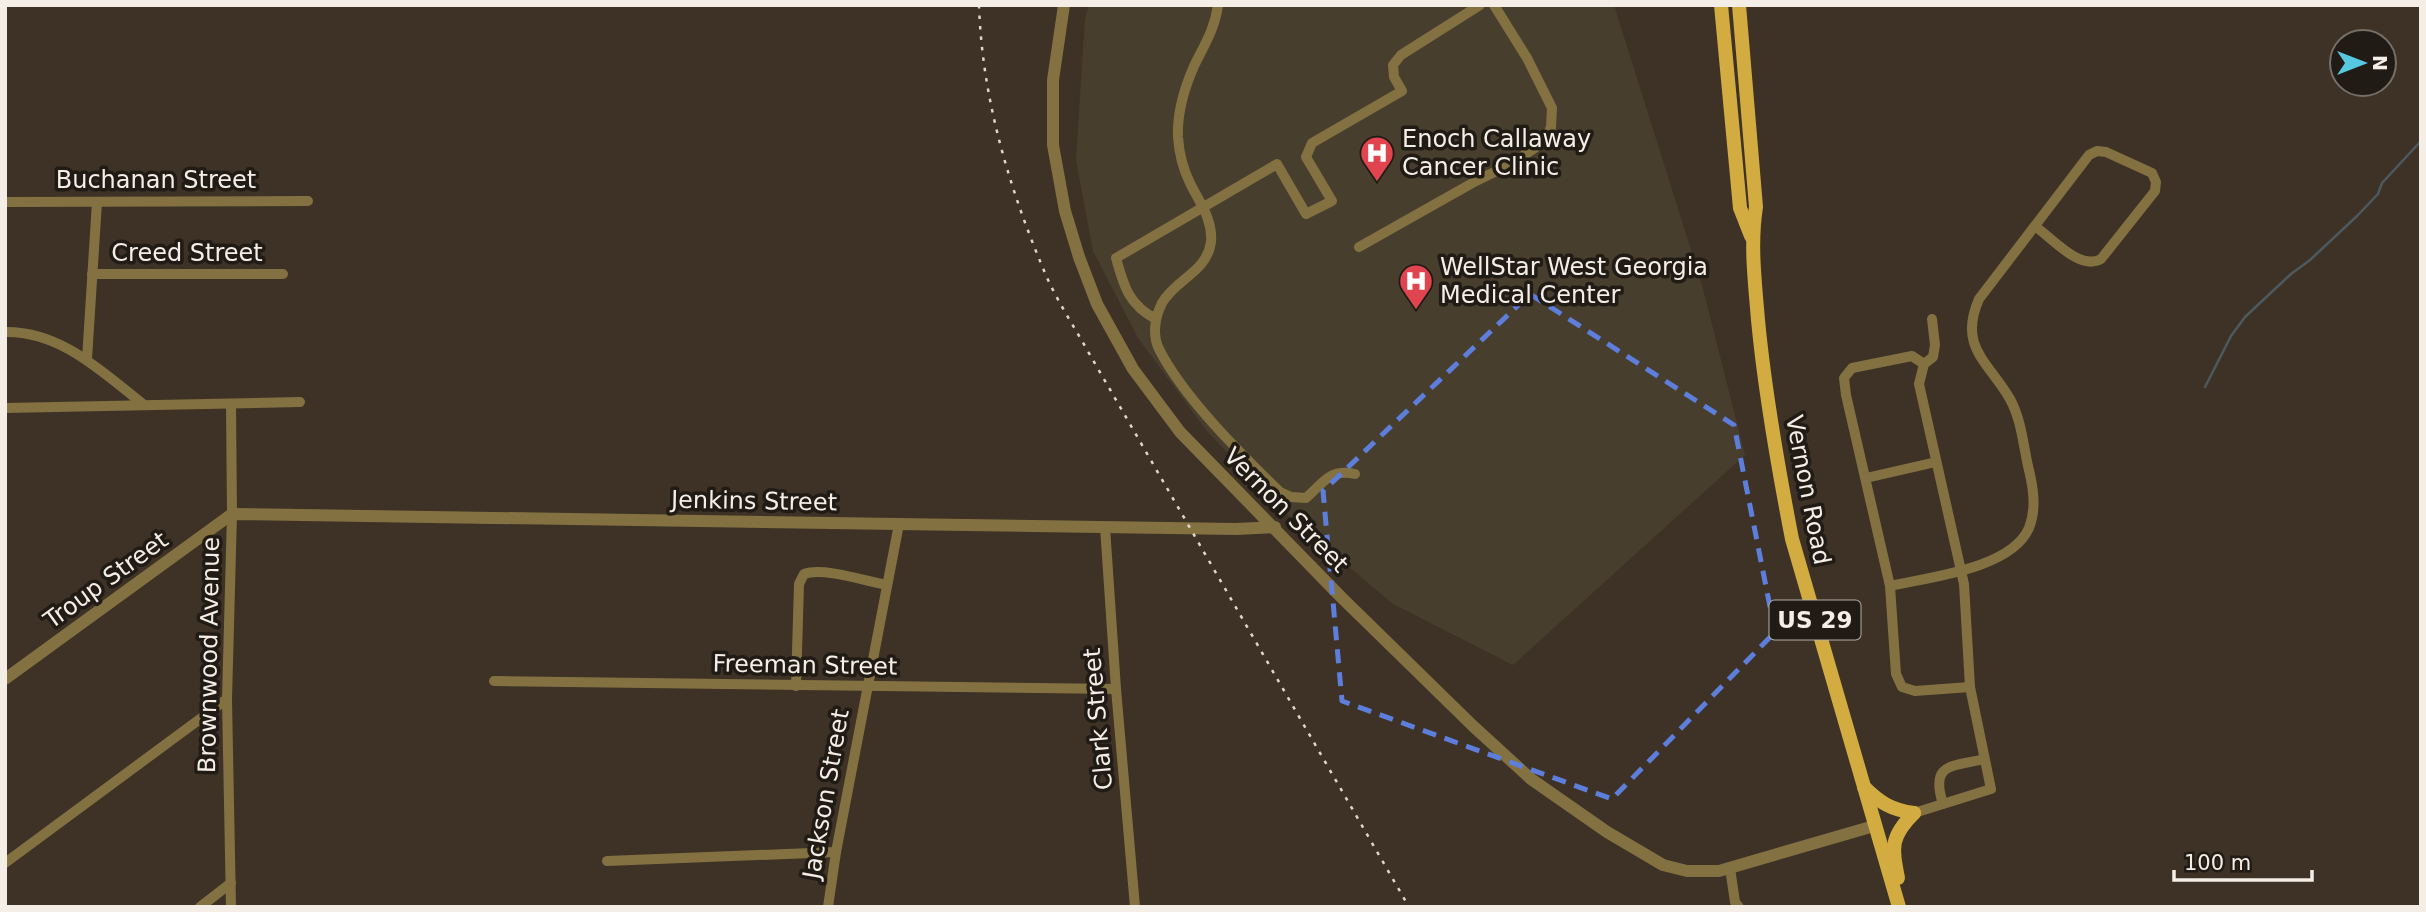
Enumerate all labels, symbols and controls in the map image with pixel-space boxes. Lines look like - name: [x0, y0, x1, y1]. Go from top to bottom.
- north arrow: [2328, 28, 2398, 98]
- text: N: [2369, 55, 2391, 71]
- place label: Enoch Callaway Cancer Clinic: [1402, 125, 1591, 181]
- hospital icon: Enoch Callaway Cancer Clinic: [1358, 134, 1396, 183]
- street label: Buchanan Street: [56, 166, 256, 194]
- street label: Creed Street: [111, 239, 263, 267]
- place label: WellStar West Georgia Medical Center: [1440, 253, 1708, 309]
- hospital icon: WellStar West Georgia Medical Center: [1397, 262, 1435, 311]
- street label: Vernon Road: [1780, 413, 1836, 567]
- street label: Vernon Street: [1218, 442, 1354, 578]
- street label: Jenkins Street: [669, 486, 837, 516]
- street label: Troup Street: [38, 526, 173, 635]
- street label: Brownwood Avenue: [193, 537, 225, 773]
- road number: US 29: [1770, 600, 1860, 640]
- street label: Clark Street: [1078, 647, 1118, 791]
- street label: Freeman Street: [712, 649, 898, 681]
- street label: Jackson Street: [797, 707, 855, 883]
- scale bar: [2174, 838, 2312, 882]
- text: 100 m: [2184, 851, 2251, 875]

